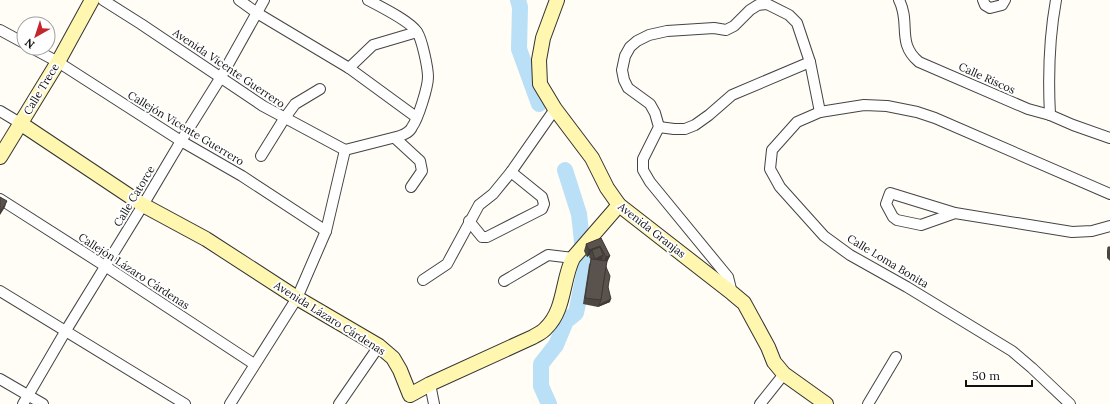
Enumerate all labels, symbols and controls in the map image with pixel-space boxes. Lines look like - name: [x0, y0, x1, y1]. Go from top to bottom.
- north arrow: [16, 16, 56, 56]
- street label: Avenida Vicente Guerrero: [170, 25, 288, 111]
- text: N: [22, 35, 37, 52]
- street label: Calle Riscos: [956, 59, 1018, 97]
- street label: Calle Trece: [20, 61, 62, 117]
- street label: Callejón Vicente Guerrero: [125, 88, 247, 168]
- street label: Calle Catorce: [110, 163, 158, 229]
- street label: Avenida Granjas: [615, 199, 689, 261]
- street label: Callejón Lázaro Cárdenas: [76, 230, 192, 312]
- street label: Calle Loma Bonita: [845, 231, 932, 291]
- street label: Avenida Lázaro Cárdenas: [271, 277, 388, 358]
- scale bar: [966, 362, 1032, 388]
- text: 50 m: [972, 368, 1000, 383]

